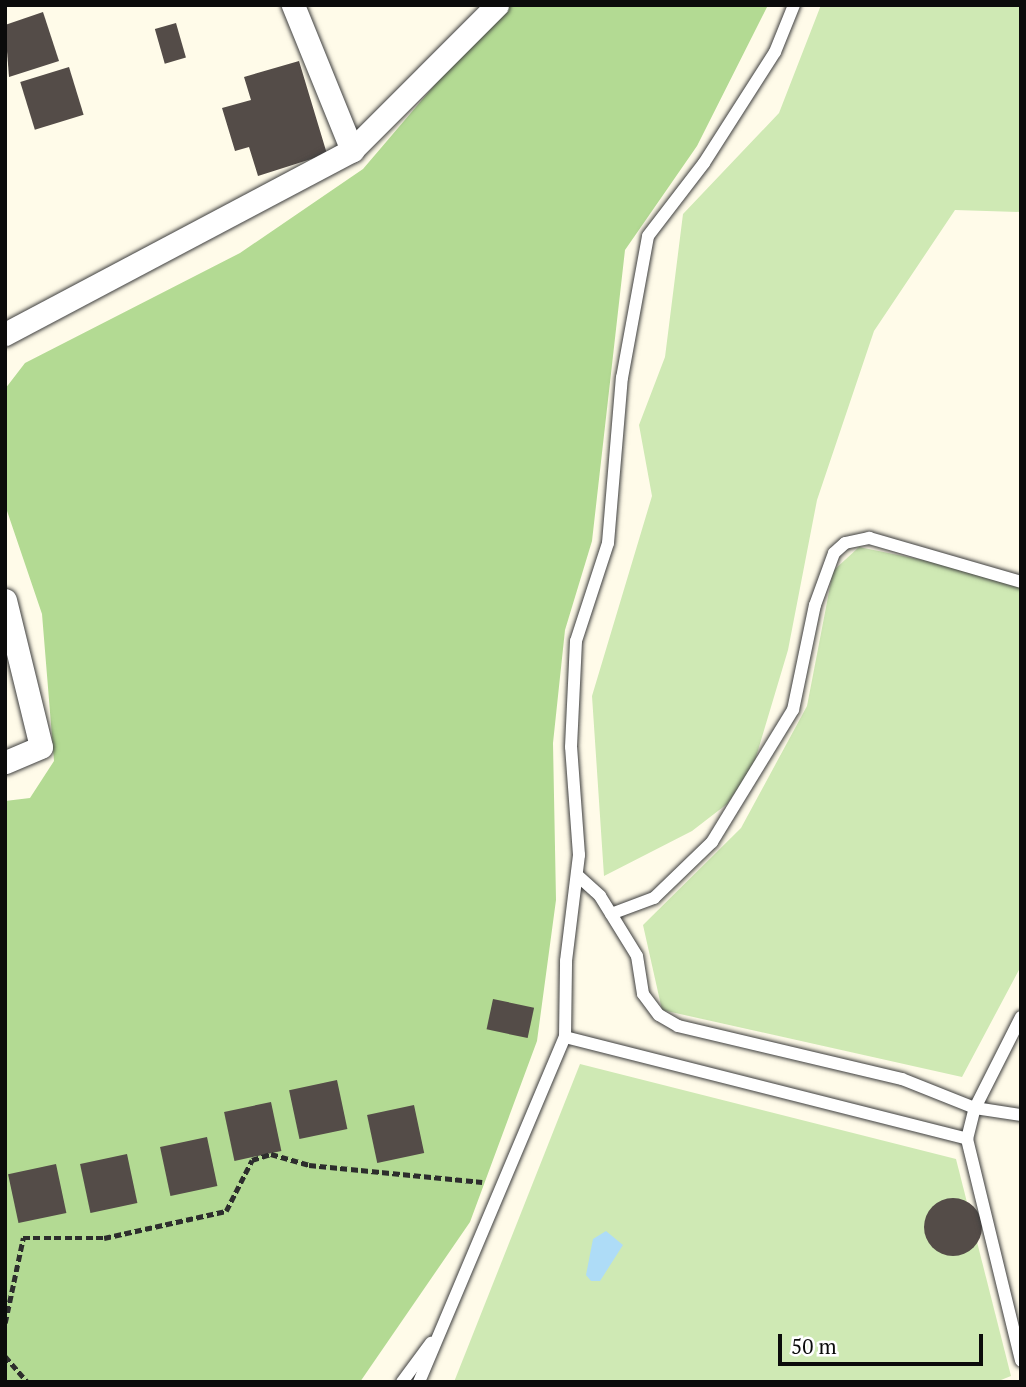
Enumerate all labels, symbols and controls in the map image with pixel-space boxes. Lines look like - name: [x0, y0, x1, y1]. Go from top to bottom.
- scale bar: [781, 1320, 986, 1364]
- text: 50 m: [791, 1332, 837, 1360]

